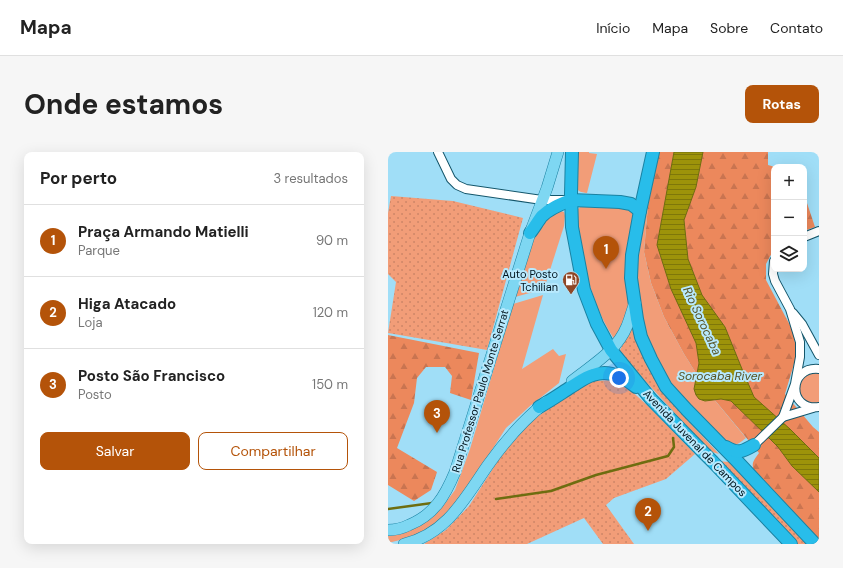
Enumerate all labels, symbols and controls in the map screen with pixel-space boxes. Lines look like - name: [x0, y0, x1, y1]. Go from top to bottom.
- text: Mapa: [20, 15, 72, 40]
- text: Início: [596, 19, 630, 37]
- text: Mapa: [652, 19, 688, 37]
- text: Sobre: [710, 19, 748, 37]
- text: Contato: [770, 19, 823, 37]
- button: Rotas: [745, 85, 819, 123]
- text: Onde estamos: [24, 86, 223, 123]
- map controls: [771, 164, 807, 272]
- button: +: [771, 164, 807, 200]
- text: Por perto: [40, 167, 117, 189]
- text: 3 resultados: [273, 170, 348, 187]
- button: −: [771, 200, 807, 236]
- text: Praça Armando Matielli: [78, 222, 249, 242]
- text: 1: [51, 232, 55, 249]
- text: 90 m: [316, 232, 348, 249]
- pin: 1: [593, 236, 619, 269]
- button: layers: [771, 236, 807, 272]
- text: Parque: [78, 242, 120, 259]
- place label: Auto Posto Tchilian: [502, 267, 558, 294]
- fuel station icon: Auto Posto Tchilian: [561, 270, 581, 295]
- water label: Rio Sorocaba: [679, 284, 725, 358]
- text: Higa Atacado: [78, 294, 176, 314]
- text: 2: [49, 304, 57, 321]
- text: 120 m: [313, 304, 348, 321]
- street label: Rua Professor Paulo Monte Serrat: [449, 308, 511, 474]
- text: Loja: [78, 314, 103, 331]
- text: Posto São Francisco: [78, 366, 225, 386]
- your location: [609, 368, 629, 388]
- water label: Sorocaba River: [678, 368, 763, 384]
- text: 3: [49, 376, 57, 393]
- text: 150 m: [312, 376, 348, 393]
- text: Posto: [78, 386, 112, 403]
- street label: Avenida Juvenal de Campos: [640, 387, 750, 499]
- pin: 3: [424, 400, 450, 433]
- button: Salvar: [40, 432, 190, 470]
- button: Compartilhar: [198, 432, 348, 470]
- pin: 2: [635, 498, 661, 531]

